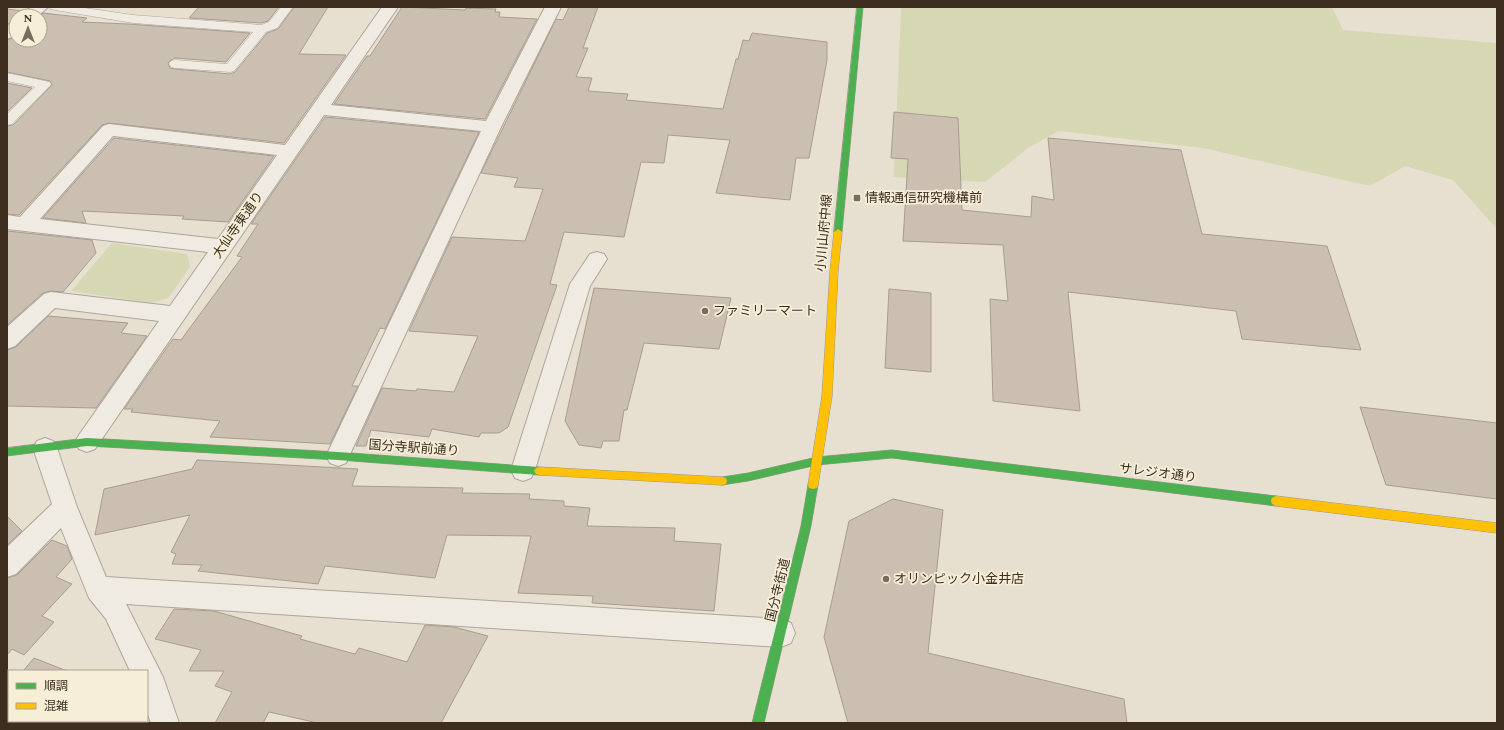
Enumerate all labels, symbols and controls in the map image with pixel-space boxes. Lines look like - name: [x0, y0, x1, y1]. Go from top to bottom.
- north arrow: [8, 8, 48, 48]
- text: N: [24, 10, 33, 27]
- street label: 大仙寺東通り: [207, 187, 269, 263]
- place label: 情報通信研究機構前: [865, 188, 982, 208]
- street label: 小川山府中線: [811, 193, 837, 273]
- marker: 情報通信研究機構前: [852, 193, 862, 203]
- place label: ファミリーマート: [713, 301, 817, 321]
- marker: ファミリーマート: [700, 306, 710, 316]
- street label: 国分寺駅前通り: [368, 435, 460, 461]
- street label: サレジオ通り: [1118, 458, 1198, 488]
- street label: 国分寺街道: [760, 556, 796, 624]
- place label: オリンピック小金井店: [894, 569, 1024, 589]
- marker: オリンピック小金井店: [881, 574, 891, 584]
- legend: [8, 670, 148, 722]
- text: 順調: [44, 677, 68, 696]
- text: 混雑: [44, 697, 68, 716]

